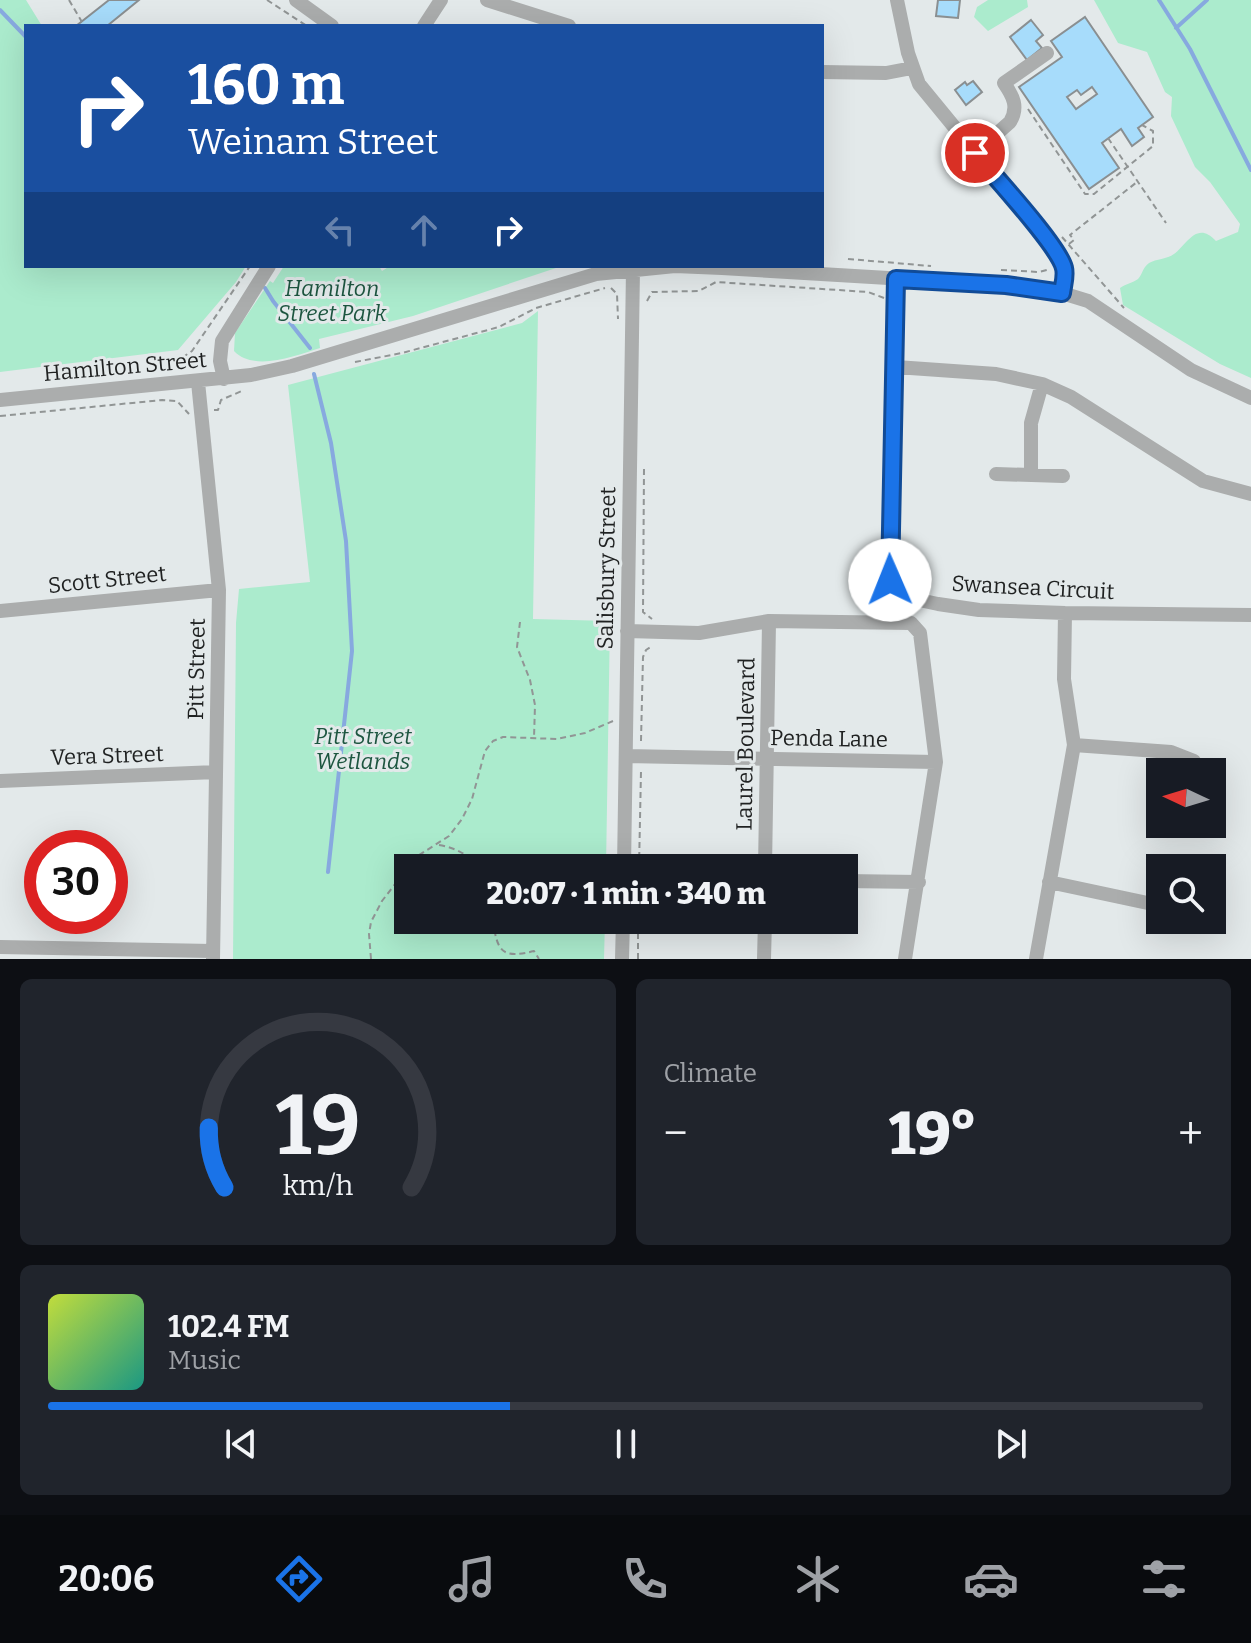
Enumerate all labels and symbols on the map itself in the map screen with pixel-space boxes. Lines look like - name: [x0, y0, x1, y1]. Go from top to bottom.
- pin: [941, 119, 1009, 187]
- park label: Hamilton Street Park: [277, 275, 388, 327]
- street label: Hamilton Street: [42, 346, 208, 387]
- street label: Salisbury Street: [592, 486, 621, 650]
- position arrow: [848, 538, 932, 622]
- street label: Scott Street: [47, 560, 168, 599]
- street label: Swansea Circuit: [951, 570, 1115, 605]
- street label: Pitt Street: [182, 618, 211, 720]
- street label: Laurel Boulevard: [730, 657, 761, 831]
- park label: Pitt Street Wetlands: [314, 723, 412, 775]
- street label: Penda Lane: [770, 724, 888, 753]
- street label: Vera Street: [50, 740, 164, 771]
- north arrow: [1146, 758, 1226, 838]
- speed limit sign: 30: [24, 830, 128, 934]

